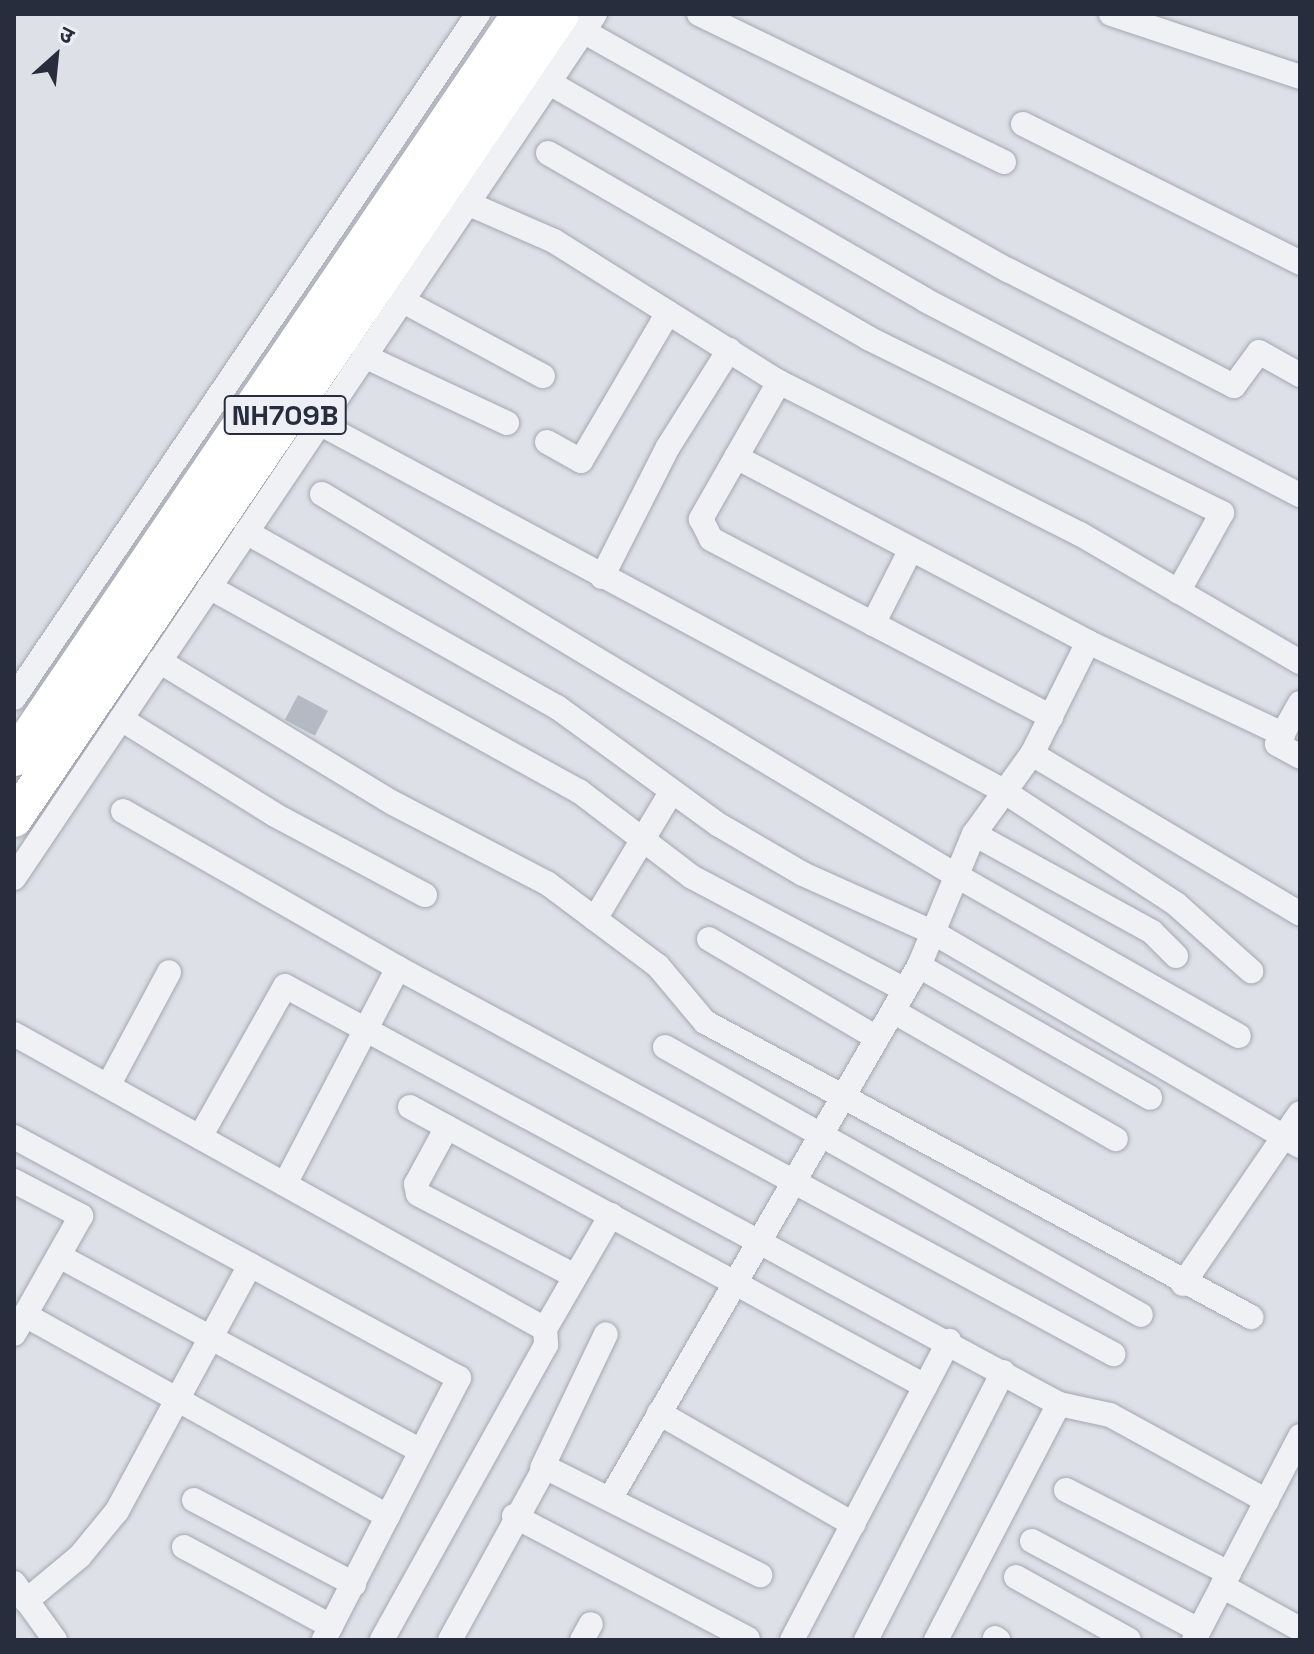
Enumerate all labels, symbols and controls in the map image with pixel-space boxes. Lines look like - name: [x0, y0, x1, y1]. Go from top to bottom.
- north arrow: [16, 16, 96, 96]
- text: उ: [55, 19, 79, 50]
- road number: NH709B: [223, 391, 347, 439]

